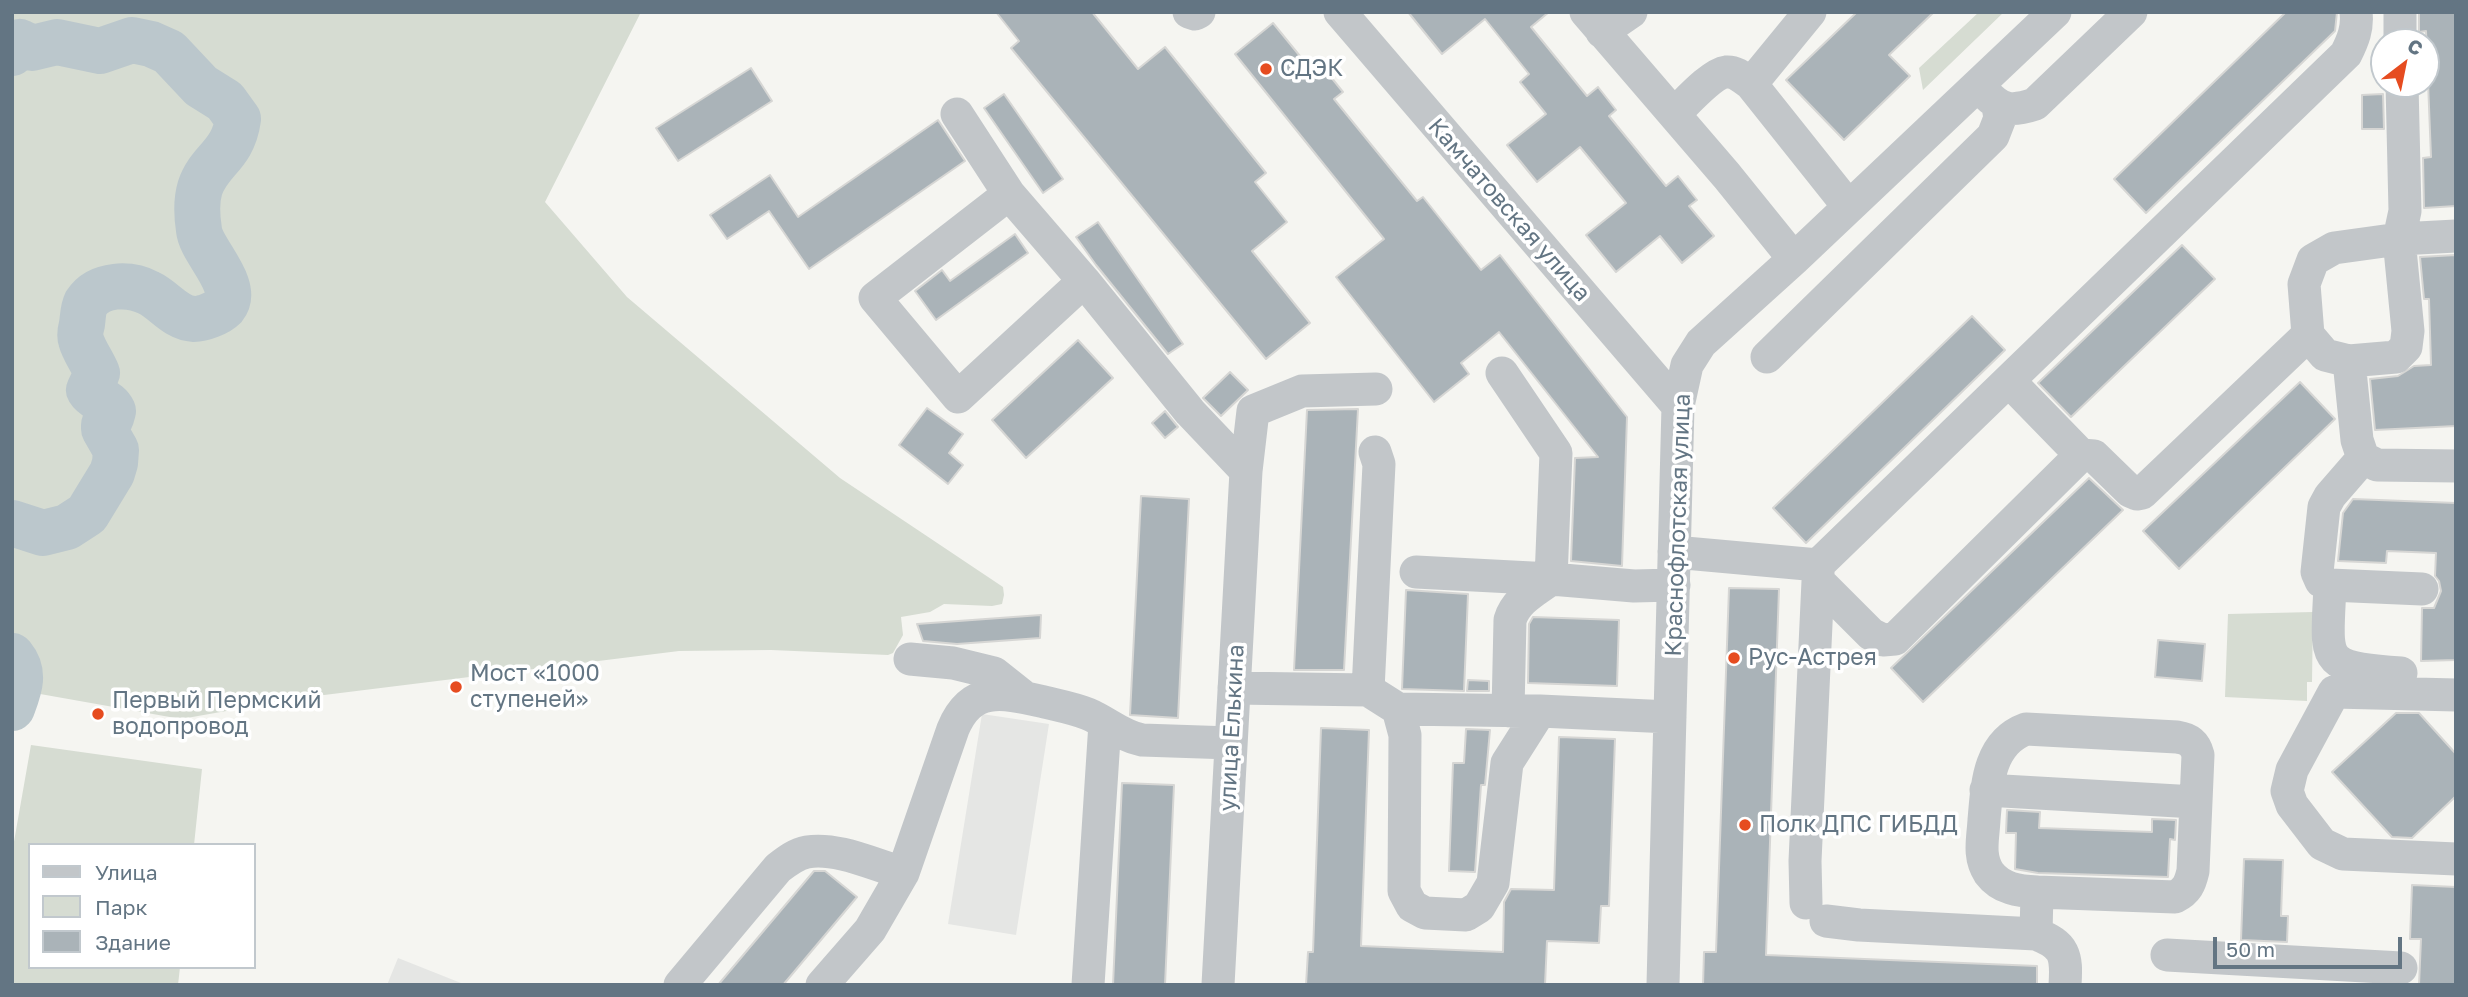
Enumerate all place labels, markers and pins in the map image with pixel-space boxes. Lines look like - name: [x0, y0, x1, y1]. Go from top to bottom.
- place label: СДЭК: [1280, 55, 1343, 83]
- marker: СДЭК: [1258, 61, 1274, 77]
- place label: Рус-Астрея: [1748, 644, 1877, 672]
- marker: Рус-Астрея: [1726, 650, 1742, 666]
- place label: Мост «1000 ступеней»: [470, 660, 600, 714]
- marker: Мост «1000 ступеней»: [448, 679, 464, 695]
- place label: Первый Пермский водопровод: [112, 687, 321, 741]
- marker: Первый Пермский водопровод: [90, 706, 106, 722]
- place label: Полк ДПС ГИБДД: [1759, 811, 1958, 839]
- marker: Полк ДПС ГИБДД: [1737, 817, 1753, 833]

